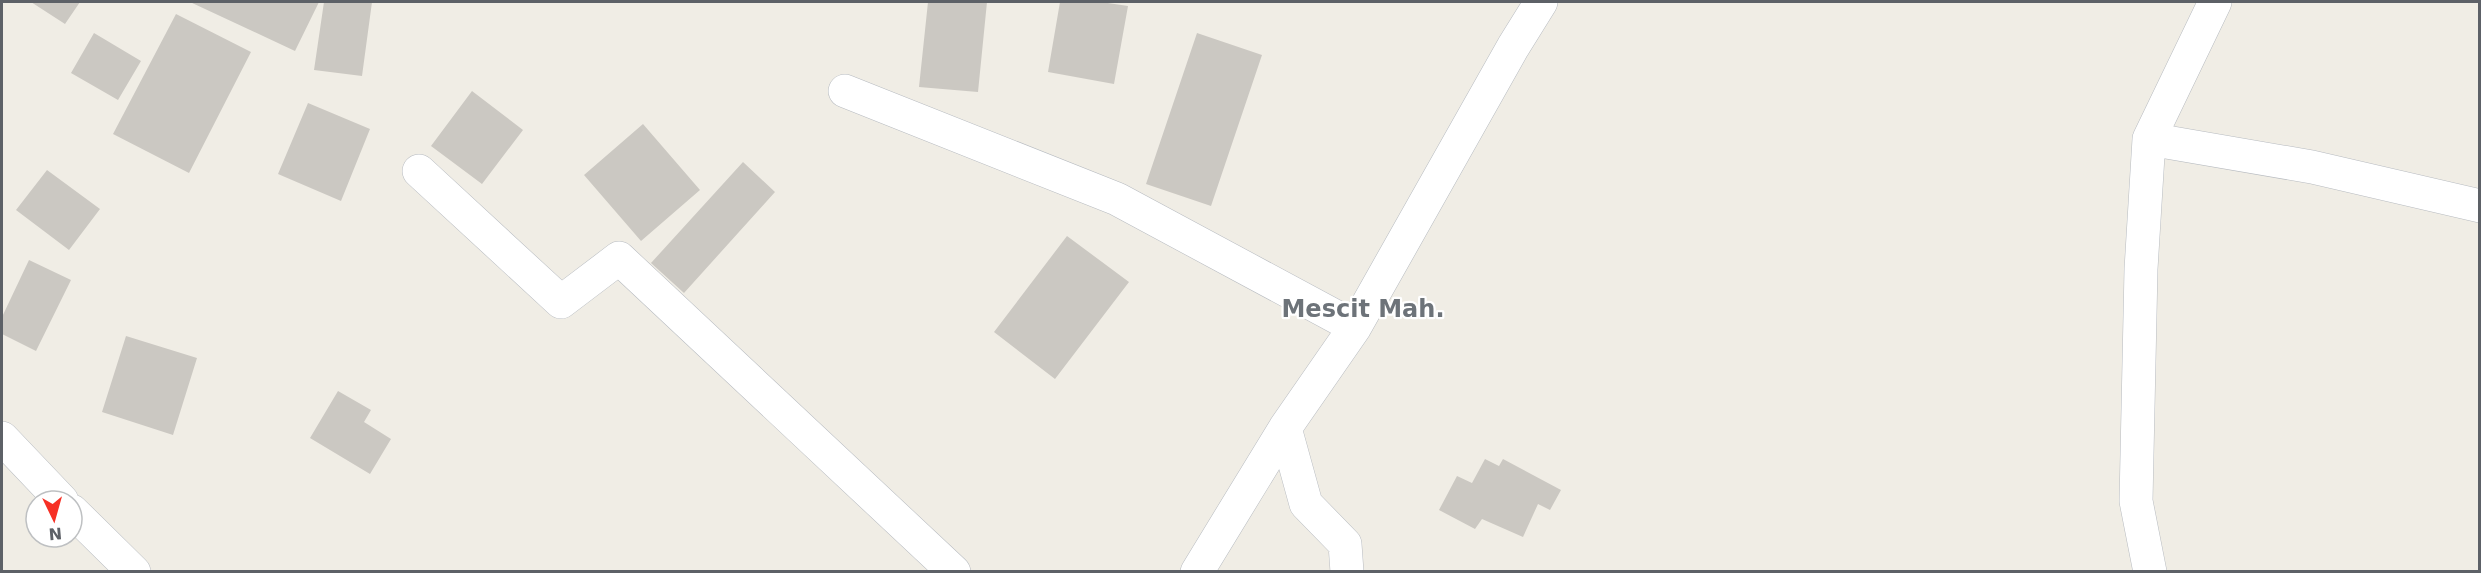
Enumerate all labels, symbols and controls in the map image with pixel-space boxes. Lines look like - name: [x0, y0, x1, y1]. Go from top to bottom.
- district label: Mescit Mah.: [1281, 295, 1445, 323]
- north arrow: [24, 489, 84, 549]
- text: N: [48, 523, 63, 543]

